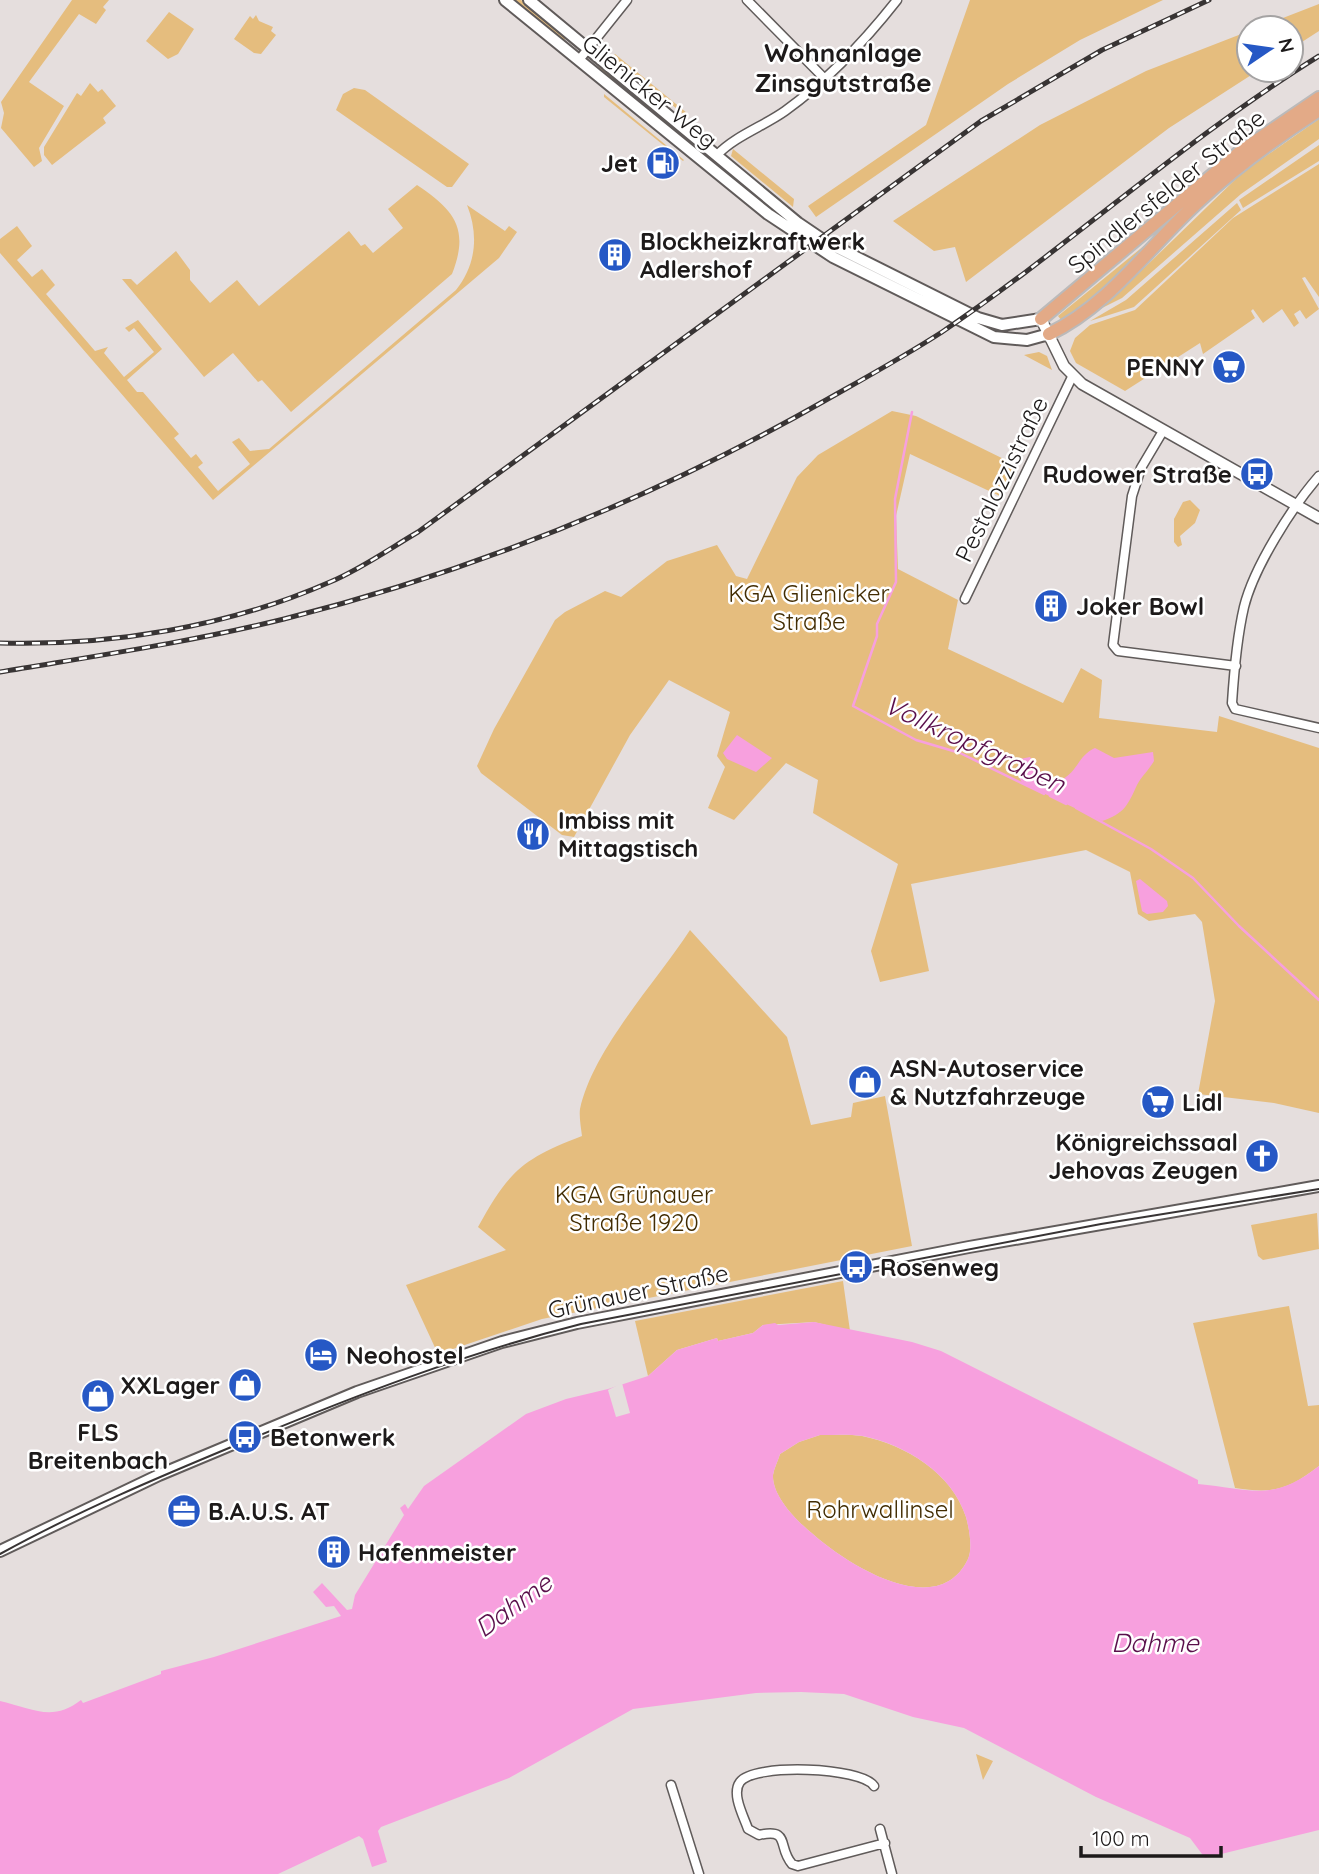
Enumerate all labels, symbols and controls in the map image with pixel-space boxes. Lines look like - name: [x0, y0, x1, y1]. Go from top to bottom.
- north arrow: [1235, 14, 1305, 84]
- street label: Glienicker Weg: [576, 27, 724, 155]
- district label: Wohnanlage Zinsgutstraße: [755, 36, 931, 99]
- text: N: [1273, 36, 1300, 55]
- street label: Spindlersfelder Straße: [1062, 102, 1270, 280]
- fuel station icon: Jet: [644, 144, 682, 182]
- place label: Jet: [601, 148, 638, 178]
- place label: Blockheizkraftwerk Adlershof: [640, 226, 865, 284]
- building icon: Blockheizkraftwerk Adlershof: [596, 236, 634, 274]
- supermarket icon: PENNY: [1210, 348, 1248, 386]
- place label: PENNY: [1126, 352, 1204, 382]
- street label: Pestalozzistraße: [948, 391, 1054, 567]
- bus stop icon: Rudower Straße: [1238, 455, 1276, 493]
- place label: Rudower Straße: [1042, 459, 1232, 489]
- park label: KGA Glienicker Straße: [728, 578, 890, 636]
- building icon: Joker Bowl: [1032, 587, 1070, 625]
- place label: Joker Bowl: [1076, 591, 1204, 621]
- water label: Vollkropfgraben: [879, 688, 1072, 801]
- place label: Imbiss mit Mittagstisch: [558, 805, 698, 863]
- restaurant icon: Imbiss mit Mittagstisch: [514, 815, 552, 853]
- place label: ASN-Autoservice & Nutzfahrzeuge: [890, 1053, 1085, 1111]
- shop icon: ASN-Autoservice & Nutzfahrzeuge: [846, 1063, 884, 1101]
- supermarket icon: Lidl: [1139, 1083, 1177, 1121]
- place label: Lidl: [1182, 1087, 1223, 1117]
- place label: Königreichssaal Jehovas Zeugen: [1048, 1127, 1238, 1185]
- church icon: Königreichssaal Jehovas Zeugen: [1243, 1137, 1281, 1175]
- park label: KGA Grünauer Straße 1920: [555, 1179, 713, 1237]
- bus stop icon: Rosenweg: [837, 1248, 875, 1286]
- place label: Rosenweg: [880, 1252, 999, 1282]
- street label: Grünauer Straße: [545, 1257, 731, 1325]
- hotel icon: Neohostel: [302, 1336, 340, 1374]
- place label: Neohostel: [346, 1340, 464, 1370]
- shop icon: XXLager: [226, 1366, 264, 1404]
- place label: XXLager: [121, 1370, 220, 1400]
- shop icon: FLS Breitenbach: [79, 1377, 117, 1415]
- place label: FLS Breitenbach: [28, 1417, 168, 1475]
- bus stop icon: Betonwerk: [226, 1418, 264, 1456]
- place label: Betonwerk: [270, 1422, 396, 1452]
- office icon: B.A.U.S. AT: [165, 1492, 203, 1530]
- park label: Rohrwallinsel: [806, 1494, 954, 1524]
- place label: B.A.U.S. AT: [208, 1496, 330, 1526]
- building icon: Hafenmeister: [315, 1533, 353, 1571]
- place label: Hafenmeister: [358, 1537, 516, 1567]
- water label: Dahme: [468, 1565, 559, 1644]
- water label: Dahme: [1111, 1626, 1200, 1659]
- scale bar: [1081, 1814, 1221, 1858]
- text: 100 m: [1092, 1825, 1150, 1851]

